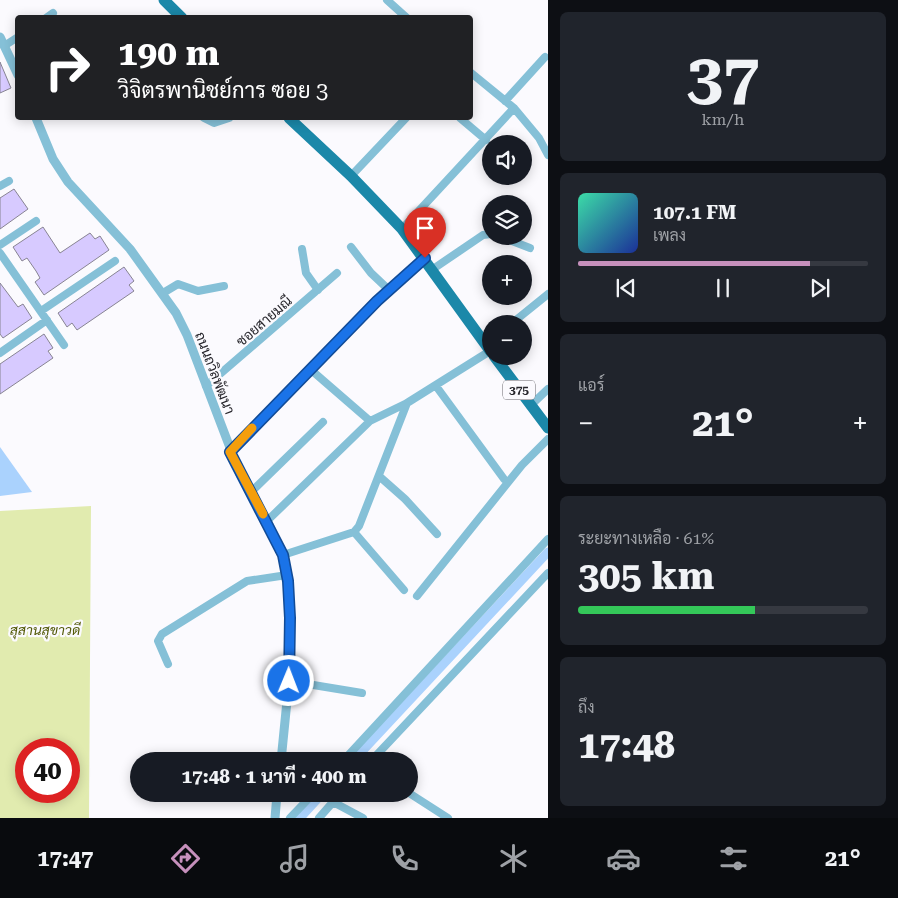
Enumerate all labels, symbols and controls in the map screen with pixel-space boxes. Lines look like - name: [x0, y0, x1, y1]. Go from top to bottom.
- text: 190 m: [118, 33, 219, 74]
- icon: right: [35, 35, 100, 100]
- text: 37: [687, 39, 759, 115]
- text: วิจิตรพานิชย์การ ซอย 3: [118, 78, 328, 103]
- text: km/h: [702, 110, 744, 129]
- map controls: [482, 135, 532, 365]
- button: sound: [482, 135, 532, 185]
- button: layers: [482, 195, 532, 245]
- text: 107.1 FM: [653, 201, 736, 224]
- pin: [404, 207, 446, 258]
- icon: arrive: [411, 214, 439, 242]
- text: เพลง: [653, 226, 686, 245]
- button: +: [482, 255, 532, 305]
- icon: previous: [612, 274, 640, 302]
- icon: pause: [709, 274, 737, 302]
- icon: next: [806, 274, 834, 302]
- street label: ซอยสายมณี: [232, 292, 295, 349]
- button: −: [482, 315, 532, 365]
- street label: ถนนถวิลพัฒนา: [192, 330, 238, 416]
- text: แอร์: [578, 376, 604, 395]
- road number: 375: [503, 380, 535, 400]
- text: 21°: [692, 401, 754, 445]
- text: −: [578, 407, 594, 440]
- text: +: [852, 407, 868, 440]
- text: ระยะทางเหลือ · 61%: [578, 529, 714, 548]
- text: 305 km: [578, 554, 714, 598]
- park label: สุสานสุขาวดี: [10, 621, 81, 640]
- position arrow: [262, 654, 314, 706]
- text: ถึง: [578, 698, 595, 717]
- text: 17:48: [578, 723, 675, 767]
- speed limit sign: 40: [15, 738, 80, 803]
- text: 17:48 · 1 นาที · 400 m: [181, 765, 367, 788]
- icon: directions: [168, 841, 203, 876]
- icon: music: [277, 841, 312, 876]
- icon: phone: [387, 841, 422, 876]
- icon: climate: [496, 841, 531, 876]
- icon: car: [606, 841, 641, 876]
- icon: filters: [716, 841, 751, 876]
- text: 17:47: [37, 846, 93, 871]
- text: 21°: [825, 846, 861, 871]

